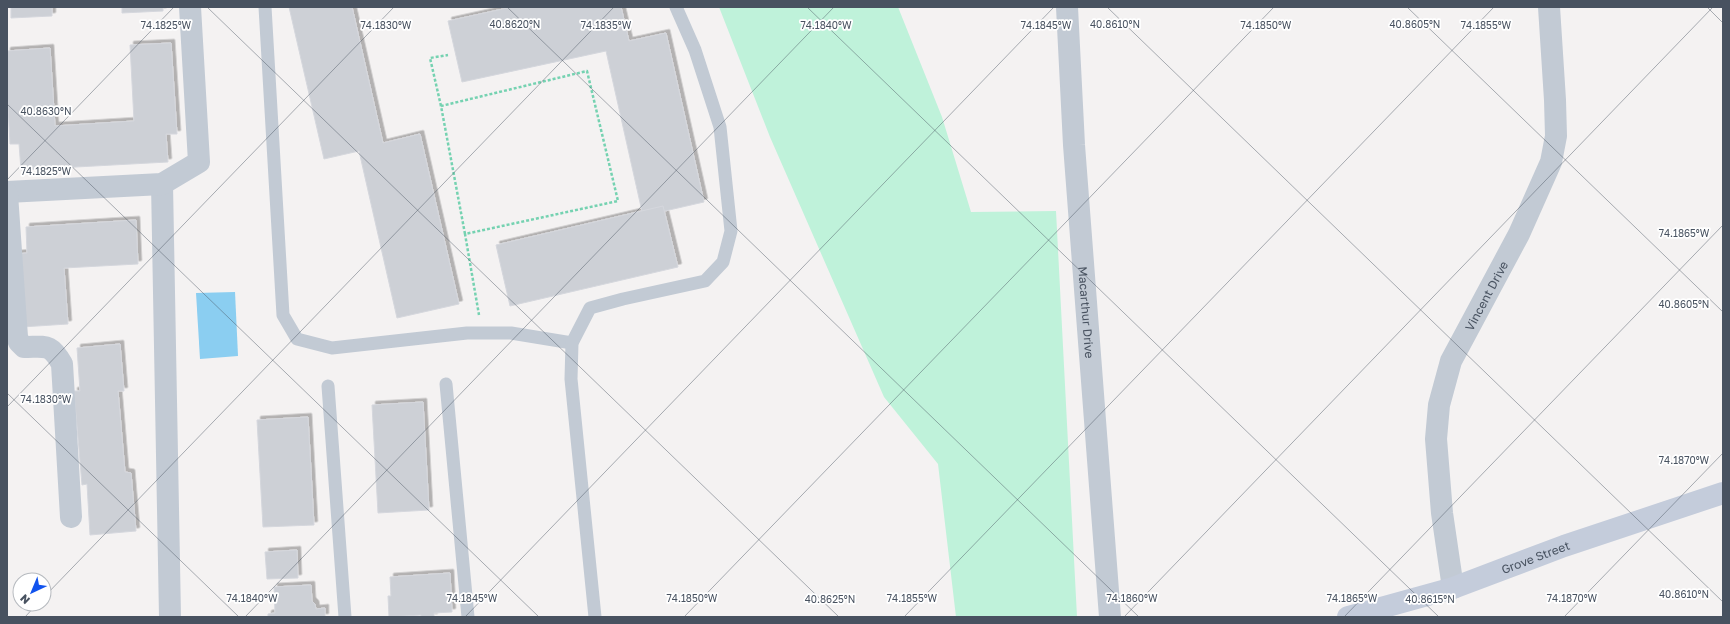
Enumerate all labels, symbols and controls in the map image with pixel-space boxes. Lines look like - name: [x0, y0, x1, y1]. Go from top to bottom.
- text: 40.8620°N: [490, 18, 540, 30]
- text: 40.8610°N: [1090, 18, 1140, 30]
- text: 40.8605°N: [1390, 18, 1440, 30]
- text: 74.1825°W: [141, 19, 192, 31]
- text: 74.1830°W: [361, 19, 412, 31]
- text: 74.1835°W: [581, 19, 632, 31]
- text: 74.1840°W: [800, 19, 852, 31]
- text: 74.1845°W: [1021, 19, 1072, 31]
- text: 74.1850°W: [1241, 19, 1292, 31]
- text: 74.1855°W: [1461, 19, 1512, 31]
- text: 40.8630°N: [21, 105, 72, 117]
- text: 74.1825°W: [21, 165, 72, 177]
- text: 74.1865°W: [1659, 227, 1710, 239]
- street label: Vincent Drive: [1461, 258, 1511, 333]
- street label: Macarthur Drive: [1076, 266, 1098, 359]
- text: 40.8605°N: [1659, 298, 1709, 310]
- text: 74.1830°W: [21, 393, 72, 405]
- text: 74.1870°W: [1659, 454, 1710, 466]
- street label: Grove Street: [1499, 537, 1572, 577]
- north arrow: [12, 572, 52, 612]
- text: 40.8610°N: [1659, 588, 1709, 600]
- text: N: [17, 592, 32, 607]
- text: 74.1840°W: [226, 592, 278, 604]
- text: 74.1845°W: [447, 592, 498, 604]
- text: 74.1850°W: [667, 592, 718, 604]
- text: 74.1855°W: [887, 592, 938, 604]
- text: 74.1860°W: [1106, 592, 1158, 604]
- text: 74.1865°W: [1327, 592, 1378, 604]
- text: 74.1870°W: [1547, 592, 1598, 604]
- text: 40.8625°N: [805, 593, 855, 605]
- text: 40.8615°N: [1405, 593, 1455, 605]

